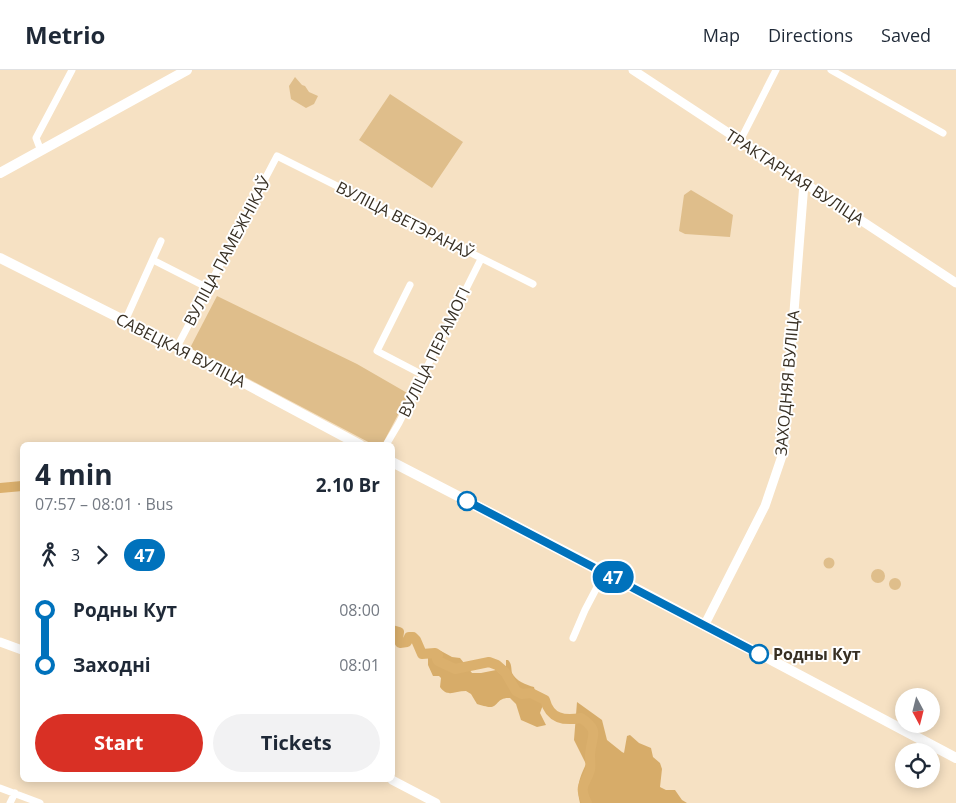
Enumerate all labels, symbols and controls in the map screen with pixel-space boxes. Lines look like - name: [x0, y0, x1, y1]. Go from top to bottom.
- text: Metrio: [25, 18, 105, 51]
- text: Map: [703, 23, 740, 47]
- text: Directions: [768, 23, 853, 47]
- text: Saved: [881, 23, 931, 47]
- street label: ТРАКТАРНАЯ ВУЛІЦА: [722, 124, 869, 231]
- street label: ВУЛІЦА ПАМЕЖНІКАЎ: [178, 172, 276, 330]
- street label: ВУЛІЦА ВЕТЭРАНАЎ: [332, 176, 478, 264]
- street label: ВУЛІЦА ПЕРАМОГІ: [393, 283, 475, 421]
- street label: САВЕЦКАЯ ВУЛІЦА: [112, 308, 251, 393]
- street label: ЗАХОДНЯЯ ВУЛІЦА: [770, 308, 804, 457]
- text: 4 min: [35, 455, 113, 493]
- text: 2.10 Br: [316, 472, 380, 498]
- unlabelled marker: [457, 491, 477, 511]
- text: 07:57 – 08:01 · Bus: [35, 493, 173, 515]
- icon: walk: [35, 541, 63, 569]
- icon: forward: [88, 541, 116, 569]
- text: 47: [134, 543, 155, 567]
- text: 3: [71, 544, 80, 566]
- line badge: 47: [590, 561, 636, 593]
- text: 47: [603, 565, 623, 589]
- text: Родны Кут: [73, 597, 177, 623]
- text: 08:00: [339, 599, 380, 621]
- place label: Родны Кут: [773, 643, 861, 665]
- marker: Родны Кут: [749, 644, 769, 664]
- text: Заходні: [73, 652, 151, 678]
- text: 08:01: [339, 654, 380, 676]
- north arrow: [895, 688, 940, 732]
- map controls: [895, 688, 940, 788]
- button: Start: [35, 714, 203, 772]
- button: Tickets: [213, 714, 380, 772]
- button: locate: [895, 743, 940, 788]

